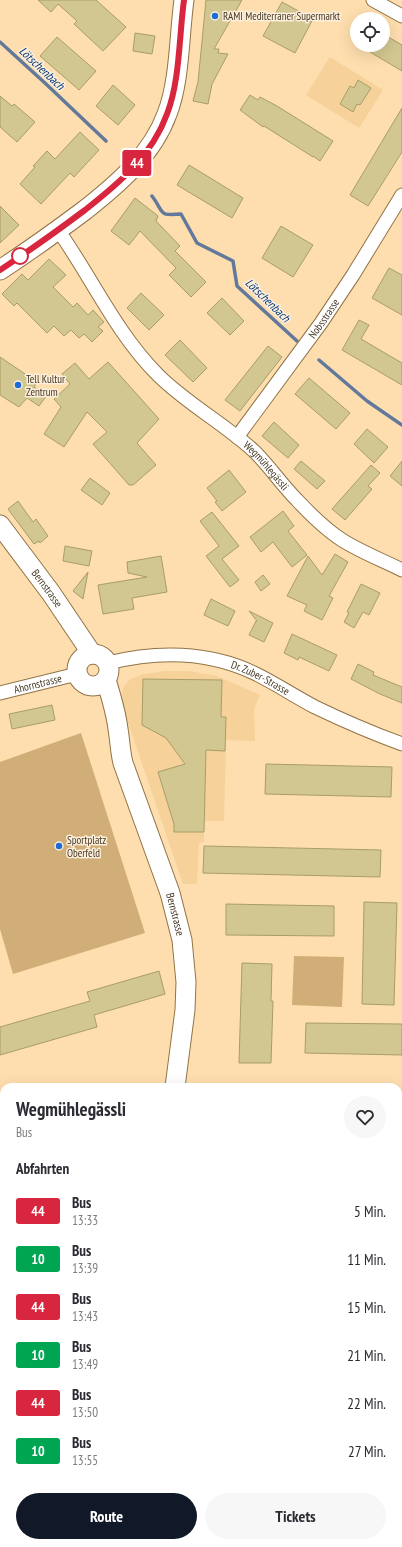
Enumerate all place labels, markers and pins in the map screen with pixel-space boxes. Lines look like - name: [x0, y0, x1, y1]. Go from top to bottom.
- place label: RAMI Mediterraner Supermarkt: [223, 9, 340, 23]
- marker: RAMI Mediterraner Supermarkt: [210, 11, 220, 21]
- unlabelled marker: [11, 247, 29, 265]
- place label: Tell Kultur Zentrum: [26, 372, 65, 399]
- marker: Tell Kultur Zentrum: [13, 380, 23, 390]
- place label: Sportplatz Oberfeld: [67, 833, 106, 860]
- marker: Sportplatz Oberfeld: [54, 841, 64, 851]

